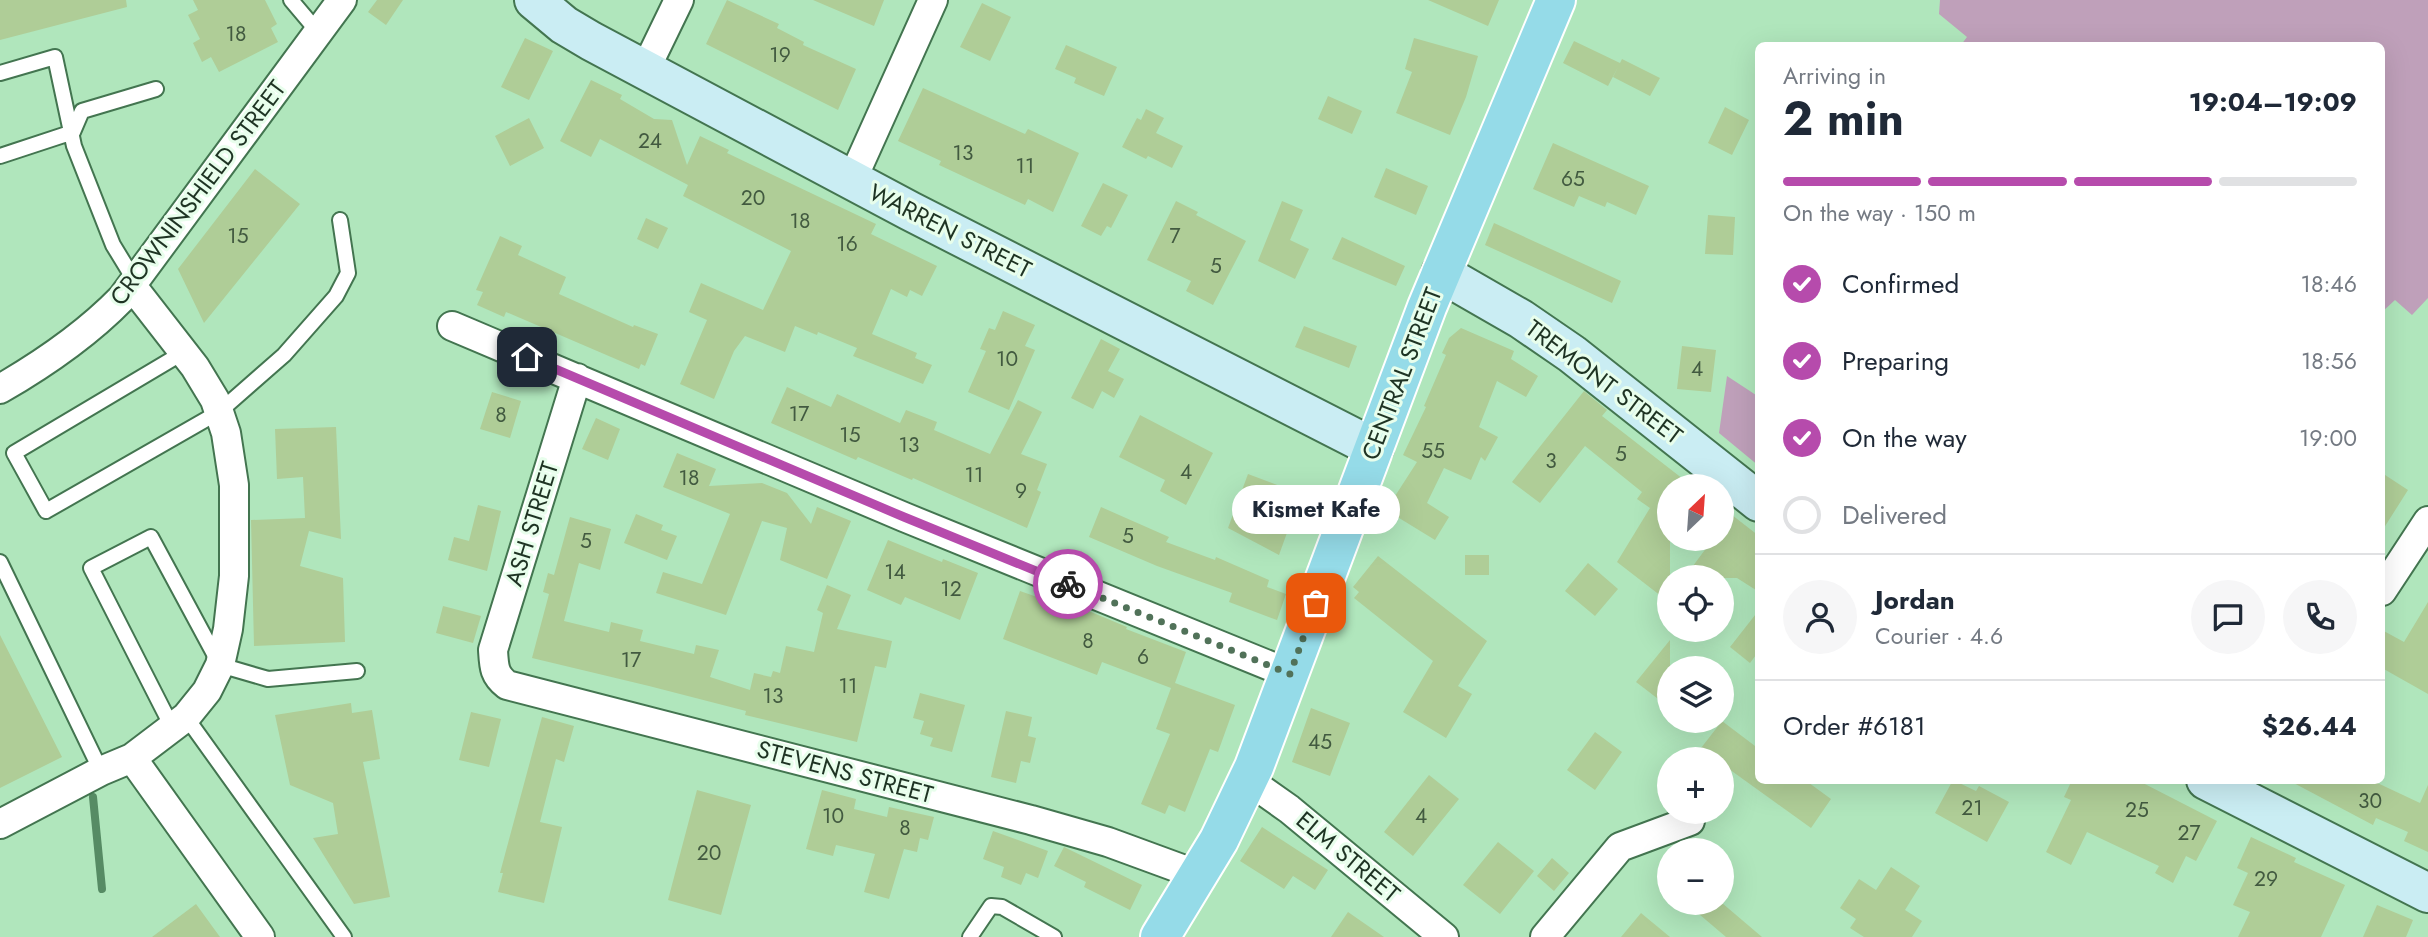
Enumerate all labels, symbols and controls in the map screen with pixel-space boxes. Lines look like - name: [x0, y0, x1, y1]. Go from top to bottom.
- house number: 18: [226, 19, 246, 49]
- house number: 19: [769, 40, 791, 70]
- text: Arriving in: [1783, 59, 1886, 93]
- street label: CROWNINSHIELD STREET: [101, 73, 294, 313]
- text: 19:04–19:09: [2189, 83, 2357, 121]
- text: 2 min: [1783, 86, 1904, 152]
- house number: 24: [638, 126, 662, 156]
- house number: 13: [953, 138, 973, 168]
- house number: 11: [1016, 151, 1034, 181]
- house number: 65: [1561, 164, 1585, 194]
- street label: WARREN STREET: [863, 174, 1038, 287]
- house number: 20: [741, 183, 765, 213]
- text: On the way · 150 m: [1783, 196, 1976, 230]
- house number: 18: [790, 206, 810, 236]
- house number: 15: [227, 221, 249, 251]
- house number: 7: [1169, 221, 1181, 251]
- house number: 16: [836, 229, 858, 259]
- house number: 5: [1210, 251, 1222, 281]
- icon: check: [1783, 265, 1821, 303]
- text: Confirmed: [1842, 265, 1959, 303]
- text: 18:46: [2301, 267, 2357, 301]
- street label: CENTRAL STREET: [1353, 283, 1450, 465]
- street label: TREMONT STREET: [1519, 311, 1690, 452]
- pin: [497, 327, 557, 387]
- icon: home: [508, 338, 546, 376]
- icon: check: [1783, 342, 1821, 380]
- text: Preparing: [1842, 342, 1949, 380]
- house number: 10: [996, 344, 1018, 374]
- text: 18:56: [2301, 344, 2357, 378]
- house number: 4: [1691, 354, 1703, 384]
- house number: 17: [789, 399, 809, 429]
- house number: 8: [495, 400, 507, 430]
- icon: check: [1783, 419, 1821, 457]
- text: On the way: [1842, 419, 1967, 457]
- house number: 15: [839, 420, 861, 450]
- text: 19:00: [2299, 421, 2357, 455]
- house number: 13: [899, 430, 919, 460]
- house number: 55: [1421, 436, 1445, 466]
- house number: 5: [1615, 439, 1627, 469]
- house number: 3: [1545, 446, 1557, 476]
- street label: ASH STREET: [496, 457, 567, 590]
- house number: 4: [1180, 457, 1192, 487]
- house number: 11: [965, 460, 983, 490]
- house number: 18: [679, 463, 699, 493]
- north arrow: [1657, 474, 1734, 551]
- map controls: [1657, 474, 1734, 915]
- house number: 9: [1015, 476, 1027, 506]
- callout: Kismet Kafe: [1232, 484, 1400, 533]
- text: Kismet Kafe: [1252, 492, 1380, 526]
- text: Delivered: [1842, 496, 1947, 534]
- house number: 5: [1122, 521, 1134, 551]
- house number: 5: [580, 526, 592, 556]
- courier: [1033, 549, 1103, 619]
- house number: 14: [884, 557, 906, 587]
- icon: bike: [1049, 565, 1087, 603]
- button: locate: [1657, 565, 1734, 642]
- pin: [1286, 573, 1346, 633]
- house number: 12: [940, 574, 962, 604]
- button: person: [1783, 580, 1857, 654]
- button: chat: [2191, 580, 2265, 654]
- button: phone: [2283, 580, 2357, 654]
- text: Jordan: [1875, 581, 1955, 619]
- icon: bag: [1297, 584, 1335, 622]
- text: Courier · 4.6: [1875, 619, 2003, 653]
- house number: 8: [1082, 626, 1094, 656]
- house number: 6: [1137, 642, 1149, 672]
- house number: 17: [621, 645, 641, 675]
- button: layers: [1657, 656, 1734, 733]
- house number: 11: [839, 671, 857, 701]
- house number: 13: [763, 681, 783, 711]
- text: Order #6181: [1783, 707, 1926, 745]
- text: $26.44: [2262, 707, 2357, 745]
- house number: 45: [1308, 727, 1332, 757]
- street label: STEVENS STREET: [753, 731, 937, 812]
- button: +: [1657, 747, 1734, 824]
- house number: 30: [2358, 786, 2382, 816]
- house number: 21: [1961, 793, 1983, 823]
- house number: 25: [2125, 795, 2149, 825]
- house number: 10: [822, 801, 844, 831]
- house number: 4: [1415, 801, 1427, 831]
- street label: ELM STREET: [1289, 803, 1408, 911]
- house number: 8: [899, 813, 911, 843]
- house number: 27: [2178, 818, 2200, 848]
- house number: 20: [697, 838, 721, 868]
- button: −: [1657, 838, 1734, 915]
- house number: 29: [2254, 864, 2278, 894]

